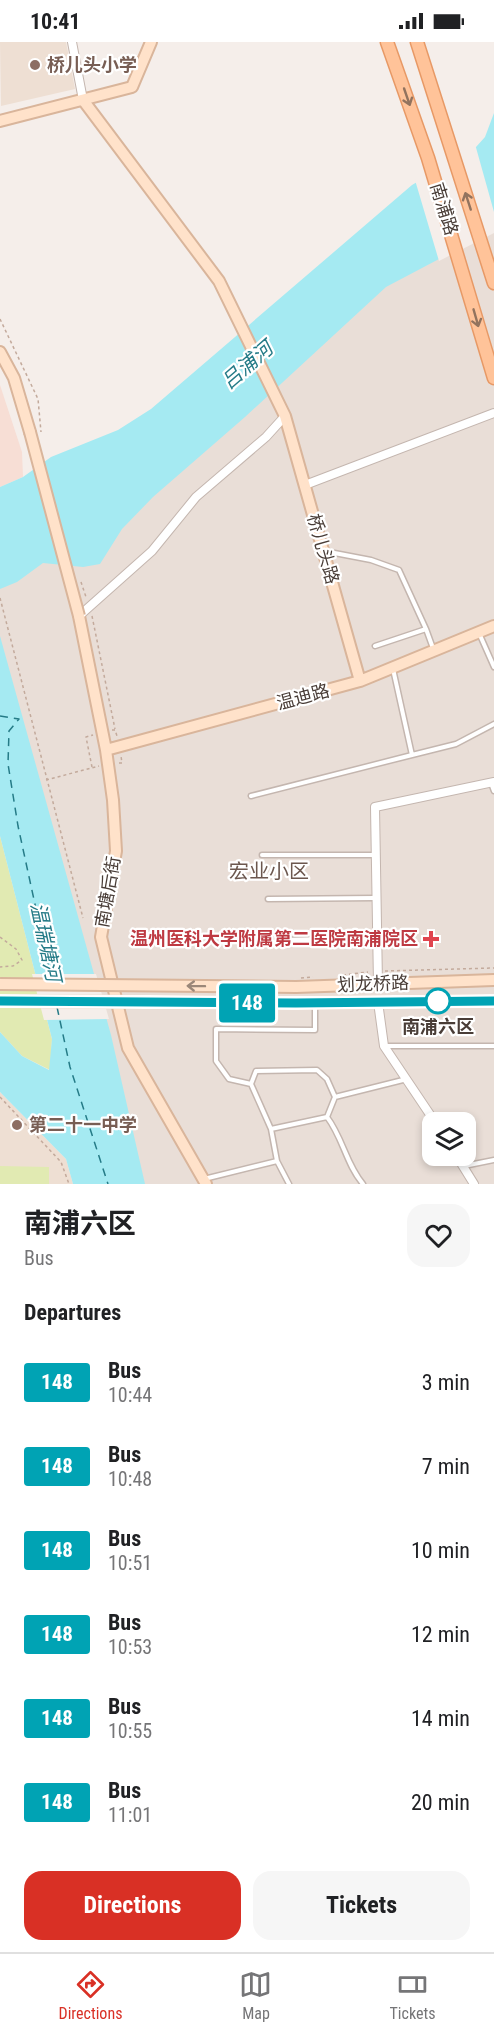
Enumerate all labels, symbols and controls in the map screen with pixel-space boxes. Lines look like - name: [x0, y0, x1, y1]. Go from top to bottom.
- text: 10:41: [30, 9, 81, 34]
- place label: 桥儿头小学: [47, 54, 137, 75]
- marker: 桥儿头小学: [28, 58, 42, 72]
- one-way arrow: [402, 87, 413, 106]
- street label: 南浦路: [427, 180, 462, 238]
- one-way arrow: [462, 192, 473, 211]
- one-way arrow: [471, 308, 483, 327]
- water label: 吕浦河: [216, 334, 281, 394]
- street label: 桥儿头路: [303, 511, 343, 586]
- street label: 温迪路: [274, 679, 332, 714]
- street label: 南塘后街: [91, 855, 124, 929]
- district label: 宏业小区: [229, 859, 309, 883]
- water label: 温瑞塘河: [26, 900, 67, 988]
- place label: 温州医科大学附属第二医院南浦院区: [130, 928, 418, 949]
- marker: 温州医科大学附属第二医院南浦院区: [422, 930, 440, 948]
- street label: 划龙桥路: [337, 972, 409, 995]
- one-way arrow: [186, 980, 206, 991]
- line badge: 148: [212, 984, 282, 1022]
- marker: 南浦六区: [425, 988, 451, 1014]
- text: 148: [231, 991, 263, 1015]
- place label: 南浦六区: [402, 1016, 474, 1037]
- map controls: [422, 1112, 476, 1166]
- button: layers: [422, 1112, 476, 1166]
- place label: 第二十一中学: [29, 1114, 137, 1135]
- marker: 第二十一中学: [10, 1118, 24, 1132]
- button: heart: [407, 1204, 470, 1267]
- text: 南浦六区: [24, 1207, 136, 1240]
- text: Bus: [24, 1246, 54, 1270]
- text: Departures: [24, 1300, 121, 1325]
- text: Bus: [108, 1358, 141, 1383]
- text: 148: [41, 1370, 73, 1394]
- text: 3 min: [422, 1370, 470, 1395]
- text: 10:44: [108, 1383, 152, 1407]
- text: Bus: [108, 1442, 141, 1467]
- text: 148: [41, 1454, 73, 1478]
- text: 7 min: [422, 1454, 470, 1479]
- text: 10:48: [108, 1467, 152, 1491]
- text: Bus: [108, 1526, 141, 1551]
- text: 148: [41, 1538, 73, 1562]
- text: 10 min: [411, 1538, 470, 1563]
- text: 10:51: [108, 1551, 152, 1575]
- text: Bus: [108, 1610, 141, 1635]
- text: 148: [41, 1622, 73, 1646]
- text: 12 min: [411, 1622, 470, 1647]
- text: 10:53: [108, 1635, 152, 1659]
- text: Bus: [108, 1694, 141, 1719]
- text: 148: [41, 1706, 73, 1730]
- text: 14 min: [411, 1706, 470, 1731]
- text: 10:55: [108, 1719, 152, 1743]
- text: Bus: [108, 1778, 141, 1803]
- text: 148: [41, 1790, 73, 1814]
- text: 20 min: [411, 1790, 470, 1815]
- text: 11:01: [108, 1803, 152, 1827]
- button: Directions: [24, 1871, 241, 1940]
- button: Tickets: [253, 1871, 470, 1940]
- tab: Directions: [59, 1968, 122, 2023]
- tab: Map: [239, 1968, 272, 2023]
- tab: Tickets: [389, 1968, 435, 2023]

